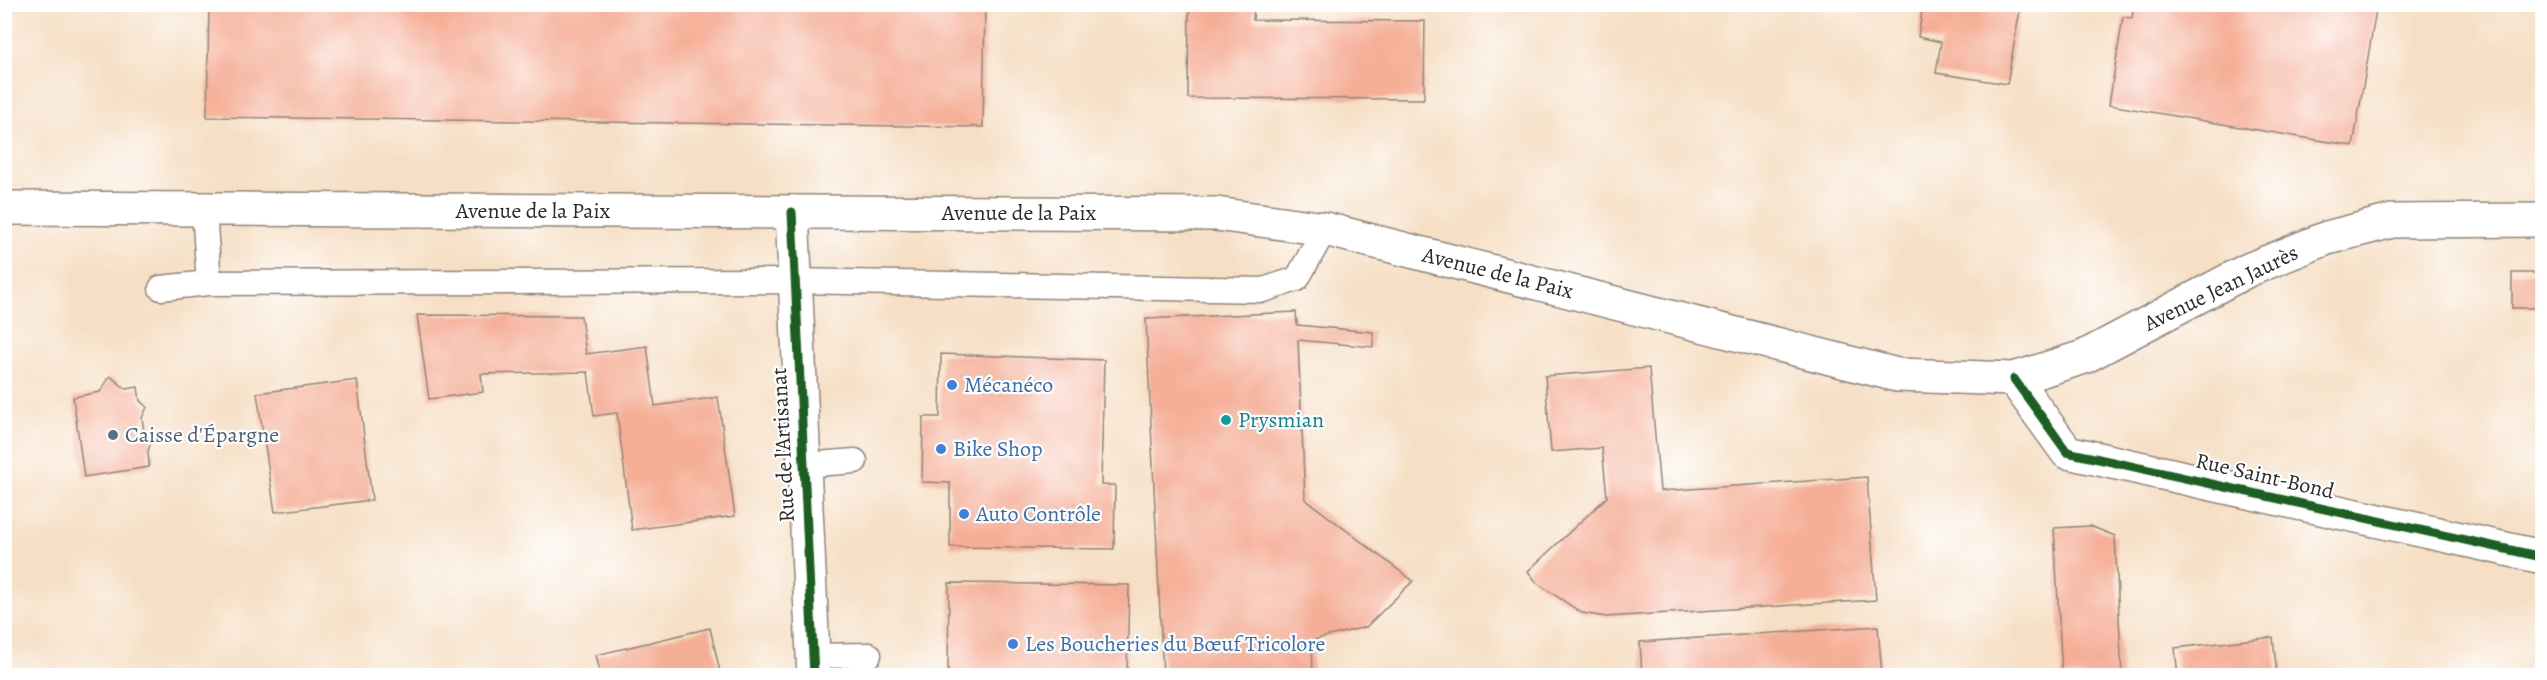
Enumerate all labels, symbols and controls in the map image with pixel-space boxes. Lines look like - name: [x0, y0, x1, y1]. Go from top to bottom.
- street label: Avenue de la Paix: [455, 196, 611, 226]
- street label: Avenue de la Paix: [941, 198, 1097, 228]
- street label: Avenue Jean Jaurès: [2138, 238, 2303, 339]
- street label: Avenue de la Paix: [1418, 240, 1577, 306]
- street label: Rue de l'Artisanat: [764, 367, 802, 523]
- place label: Mécanéco: [964, 370, 1053, 400]
- marker: Mécanéco: [945, 378, 959, 392]
- place label: Prysmian: [1238, 405, 1324, 435]
- marker: Prysmian: [1219, 413, 1233, 427]
- place label: Caisse d'Épargne: [125, 420, 279, 450]
- marker: Caisse d'Épargne: [106, 428, 120, 442]
- place label: Bike Shop: [953, 434, 1043, 464]
- marker: Bike Shop: [934, 442, 948, 456]
- street label: Rue Saint-Bond: [2193, 445, 2337, 507]
- place label: Auto Contrôle: [975, 499, 1101, 529]
- marker: Auto Contrôle: [957, 507, 971, 521]
- place label: Les Boucheries du Bœuf Tricolore: [1025, 629, 1325, 659]
- marker: Les Boucheries du Bœuf Tricolore: [1006, 637, 1020, 651]

